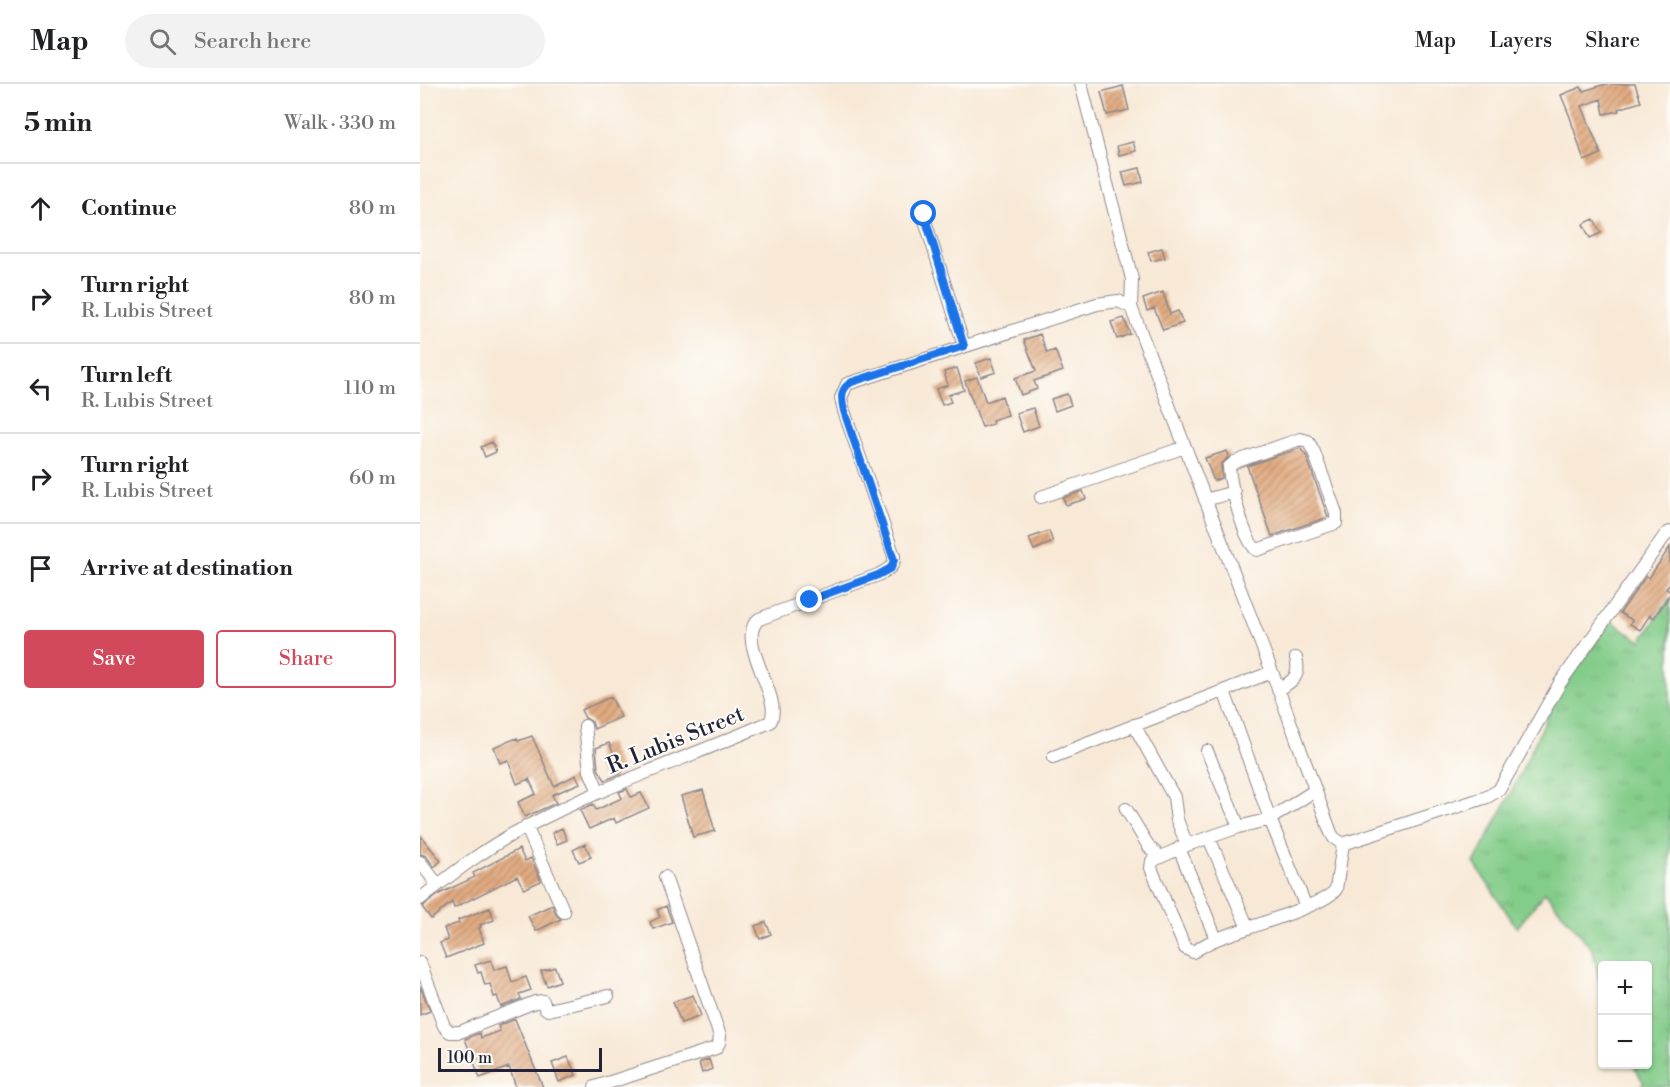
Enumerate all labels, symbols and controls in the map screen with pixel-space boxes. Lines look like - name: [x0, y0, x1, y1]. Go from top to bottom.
- search box: [125, 14, 545, 68]
- text: Map: [30, 24, 89, 59]
- icon: search: [146, 25, 179, 58]
- text: Search here: [194, 28, 311, 55]
- text: Map: [1415, 28, 1456, 54]
- text: Layers: [1489, 28, 1552, 54]
- text: Share: [1585, 28, 1640, 54]
- text: 5 min: [24, 107, 92, 139]
- text: Walk · 330 m: [284, 111, 396, 136]
- icon: ahead: [24, 192, 57, 225]
- text: Continue: [81, 195, 177, 222]
- text: 80 m: [349, 196, 396, 221]
- route start: [910, 200, 936, 226]
- text: Turn right: [81, 272, 189, 299]
- icon: right: [24, 282, 57, 315]
- text: 80 m: [349, 286, 396, 311]
- text: R. Lubis Street: [81, 299, 213, 324]
- text: Turn left: [81, 362, 172, 389]
- icon: left: [24, 372, 57, 405]
- text: 110 m: [344, 376, 396, 401]
- text: R. Lubis Street: [81, 389, 213, 414]
- text: Turn right: [81, 452, 189, 479]
- icon: right: [24, 462, 57, 495]
- text: 60 m: [349, 466, 396, 491]
- text: R. Lubis Street: [81, 479, 213, 504]
- icon: arrive: [24, 552, 57, 585]
- text: Arrive at destination: [81, 555, 293, 582]
- route end: [796, 586, 822, 612]
- button: Save: [24, 630, 204, 688]
- button: Share: [216, 630, 396, 688]
- street label: R. Lubis Street: [603, 701, 748, 780]
- map controls: [1598, 961, 1652, 1069]
- button: +: [1598, 961, 1652, 1015]
- button: −: [1598, 1015, 1652, 1069]
- scale bar: [438, 1045, 602, 1072]
- text: 100 m: [447, 1048, 492, 1068]

